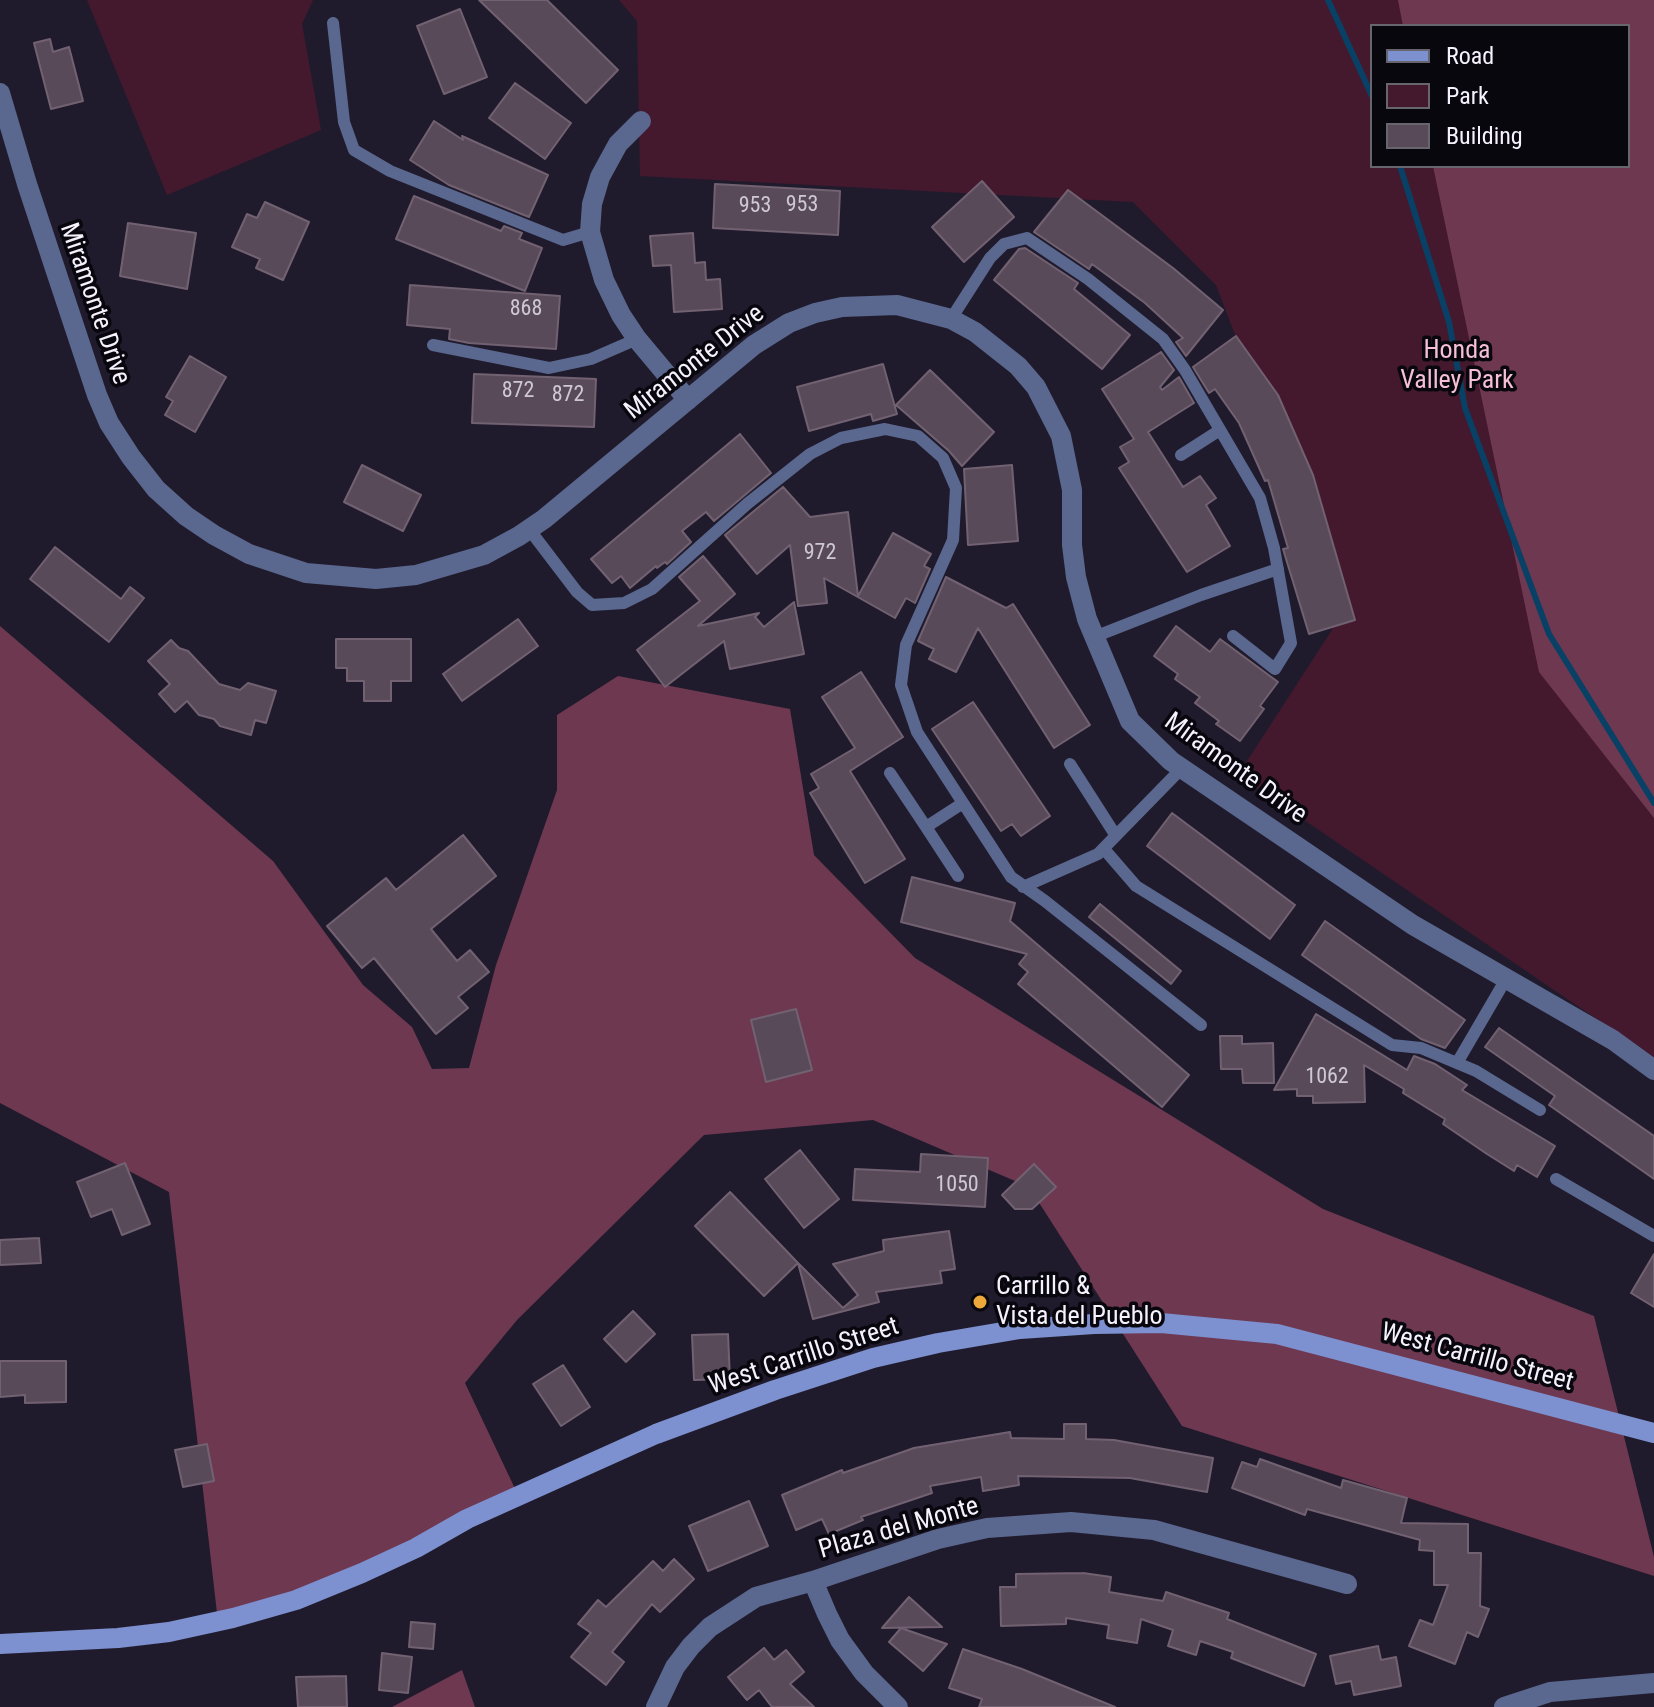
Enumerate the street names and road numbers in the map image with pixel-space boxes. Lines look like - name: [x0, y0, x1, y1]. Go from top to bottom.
- street label: Miramonte Drive: [52, 219, 136, 389]
- street label: Miramonte Drive: [619, 299, 771, 427]
- street label: Miramonte Drive: [1158, 707, 1312, 831]
- street label: West Carrillo Street: [705, 1312, 903, 1402]
- street label: West Carrillo Street: [1377, 1317, 1577, 1399]
- street label: Plaza del Monte: [815, 1491, 983, 1567]

